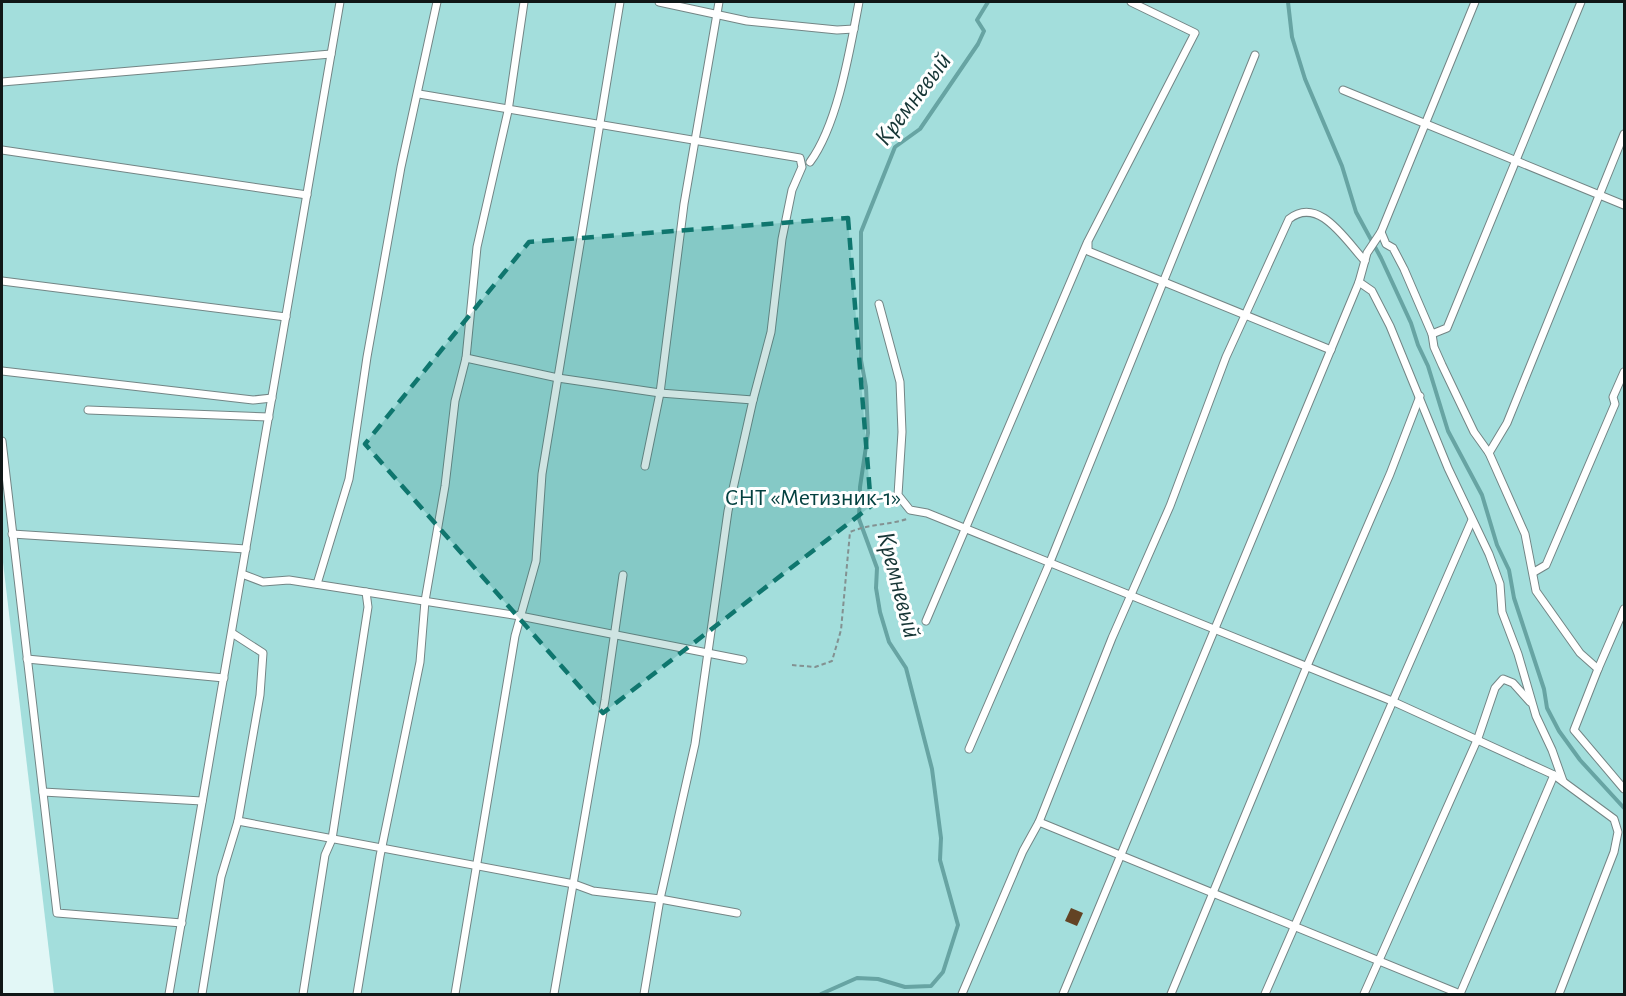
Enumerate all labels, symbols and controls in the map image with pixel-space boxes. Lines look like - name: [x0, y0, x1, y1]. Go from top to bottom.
- water label: Кремневый: [870, 48, 956, 150]
- park label: СНТ «Метизник-1»: [725, 486, 901, 510]
- water label: Кремневый: [872, 529, 926, 641]

